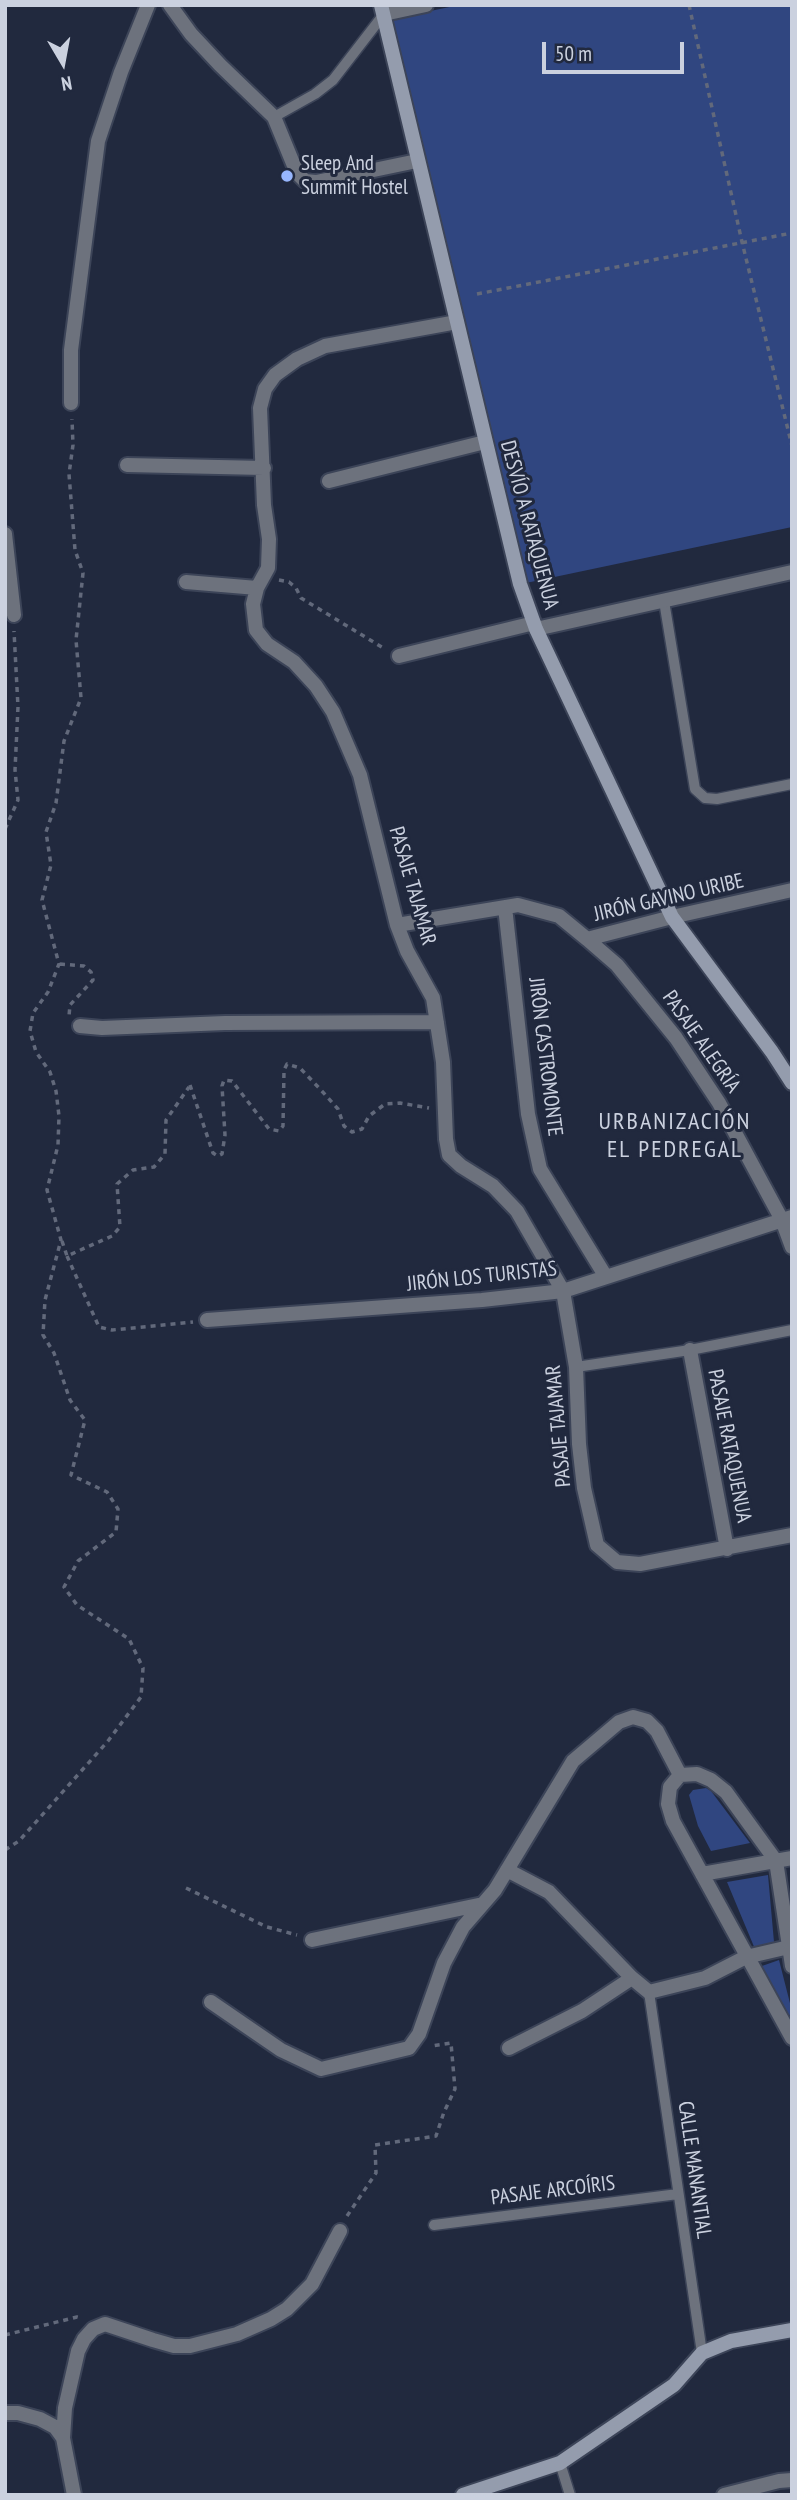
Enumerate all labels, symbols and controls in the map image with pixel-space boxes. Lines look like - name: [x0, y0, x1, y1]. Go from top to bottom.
- north arrow: [28, 28, 98, 98]
- scale bar: [545, 28, 687, 72]
- text: 50 m: [555, 40, 592, 67]
- text: N: [60, 71, 74, 96]
- place label: Sleep And Summit Hostel: [301, 151, 408, 201]
- marker: Sleep And Summit Hostel: [279, 168, 295, 184]
- street label: DESVÍO A RATAQUENUA: [494, 438, 564, 612]
- street label: PASAJE TAJAMAR: [383, 824, 441, 948]
- street label: JIRÓN GAVINO URIBE: [592, 869, 746, 927]
- street label: JIRÓN CASTROMONTE: [523, 976, 567, 1138]
- street label: PASAJE ALEGRÍA: [657, 986, 745, 1098]
- district label: URBANIZACIÓN EL PEDREGAL: [600, 1108, 750, 1164]
- street label: JIRÓN LOS TURISTAS: [406, 1257, 558, 1297]
- street label: PASAJE TAJAMAR: [541, 1364, 577, 1488]
- street label: PASAJE RATAQUENUA: [702, 1367, 756, 1525]
- street label: CALLE MANANTIAL: [672, 2100, 716, 2240]
- street label: PASAJE ARCOÍRIS: [490, 2171, 616, 2211]

